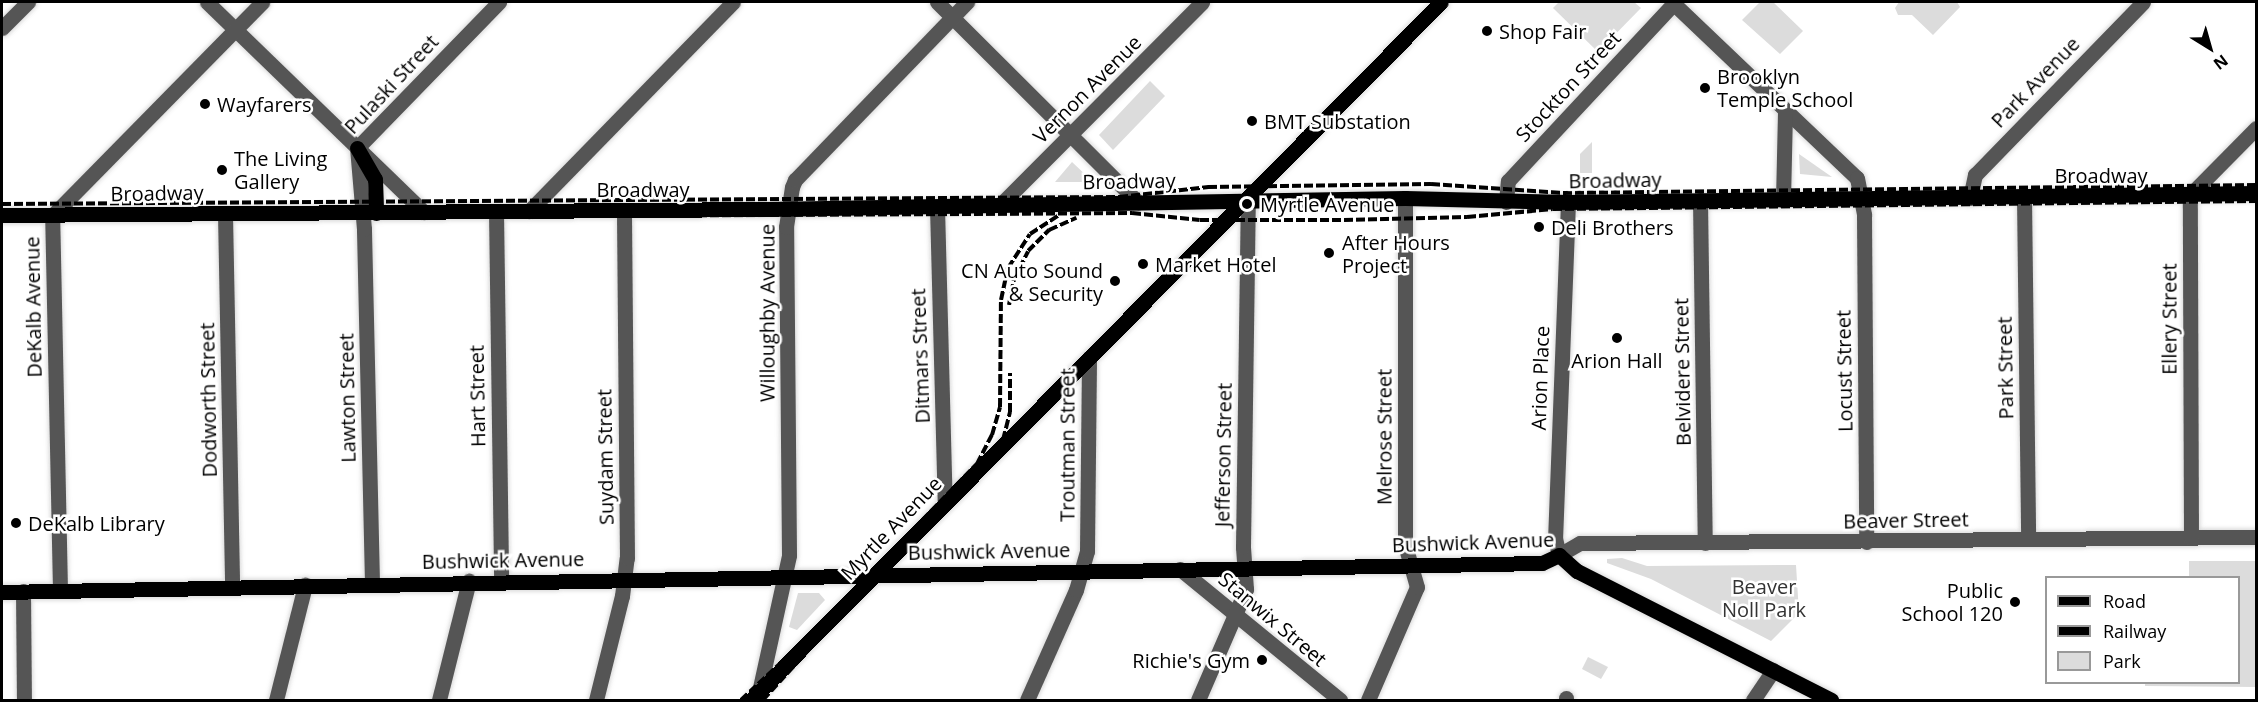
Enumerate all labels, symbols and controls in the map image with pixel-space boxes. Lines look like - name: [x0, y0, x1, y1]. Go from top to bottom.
- north arrow: [2180, 18, 2240, 78]
- place label: Shop Fair: [1499, 19, 1586, 43]
- marker: Shop Fair: [1480, 24, 1494, 38]
- street label: Stockton Street: [1511, 26, 1625, 146]
- street label: Pulaski Street: [339, 30, 443, 138]
- street label: Vernon Avenue: [1028, 30, 1146, 148]
- street label: Park Avenue: [1986, 32, 2084, 132]
- text: N: [2209, 50, 2233, 75]
- place label: Brooklyn Temple School: [1717, 64, 1853, 111]
- marker: Brooklyn Temple School: [1698, 81, 1712, 95]
- place label: Wayfarers: [217, 92, 312, 116]
- marker: Wayfarers: [198, 97, 212, 111]
- place label: BMT Substation: [1264, 109, 1411, 133]
- marker: BMT Substation: [1245, 114, 1259, 128]
- place label: The Living Gallery: [234, 146, 327, 193]
- marker: The Living Gallery: [215, 163, 229, 177]
- street label: Broadway: [2054, 163, 2148, 187]
- street label: Broadway: [1568, 167, 1662, 193]
- street label: Broadway: [1082, 168, 1176, 194]
- street label: Broadway: [596, 177, 690, 201]
- street label: Broadway: [110, 180, 204, 206]
- place label: Myrtle Avenue: [1260, 192, 1394, 216]
- marker: Myrtle Avenue: [1238, 195, 1256, 213]
- place label: Deli Brothers: [1551, 215, 1673, 239]
- marker: Deli Brothers: [1532, 220, 1546, 234]
- street label: Willoughby Avenue: [755, 224, 779, 402]
- place label: After Hours Project: [1342, 230, 1450, 277]
- street label: DeKalb Avenue: [20, 236, 46, 378]
- marker: After Hours Project: [1320, 244, 1338, 262]
- place label: Market Hotel: [1155, 252, 1277, 276]
- marker: Market Hotel: [1136, 257, 1150, 271]
- place label: CN Auto Sound & Security: [961, 258, 1103, 305]
- street label: Ellery Street: [2157, 263, 2181, 375]
- marker: CN Auto Sound & Security: [1108, 274, 1122, 288]
- street label: Ditmars Street: [906, 288, 934, 424]
- street label: Belvidere Street: [1669, 298, 1695, 446]
- street label: Locust Street: [1831, 310, 1857, 432]
- street label: Park Street: [1992, 316, 2018, 420]
- street label: Dodworth Street: [195, 322, 221, 478]
- street label: Arion Place: [1526, 325, 1554, 431]
- marker: Arion Hall: [1610, 331, 1624, 345]
- street label: Lawton Street: [334, 333, 360, 463]
- street label: Hart Street: [464, 345, 490, 447]
- place label: Arion Hall: [1571, 348, 1663, 372]
- street label: Troutman Street: [1055, 368, 1079, 522]
- street label: Melrose Street: [1372, 369, 1396, 505]
- street label: Jefferson Street: [1210, 383, 1236, 527]
- street label: Suydam Street: [592, 389, 618, 525]
- street label: Myrtle Avenue: [836, 471, 946, 585]
- street label: Beaver Street: [1843, 507, 1969, 533]
- place label: DeKalb Library: [28, 511, 165, 535]
- marker: DeKalb Library: [9, 516, 23, 530]
- street label: Bushwick Avenue: [1391, 527, 1555, 557]
- street label: Bushwick Avenue: [908, 538, 1070, 564]
- street label: Bushwick Avenue: [422, 547, 584, 573]
- street label: Stanwix Street: [1214, 567, 1332, 671]
- park label: Beaver Noll Park: [1722, 575, 1806, 622]
- legend: [2045, 576, 2240, 684]
- place label: Public School 120: [1902, 578, 2003, 625]
- text: Road: [2103, 589, 2146, 613]
- marker: Public School 120: [2008, 595, 2022, 609]
- text: Railway: [2103, 619, 2166, 643]
- place label: Richie's Gym: [1132, 648, 1250, 672]
- text: Park: [2103, 649, 2141, 673]
- marker: Richie's Gym: [1255, 653, 1269, 667]

